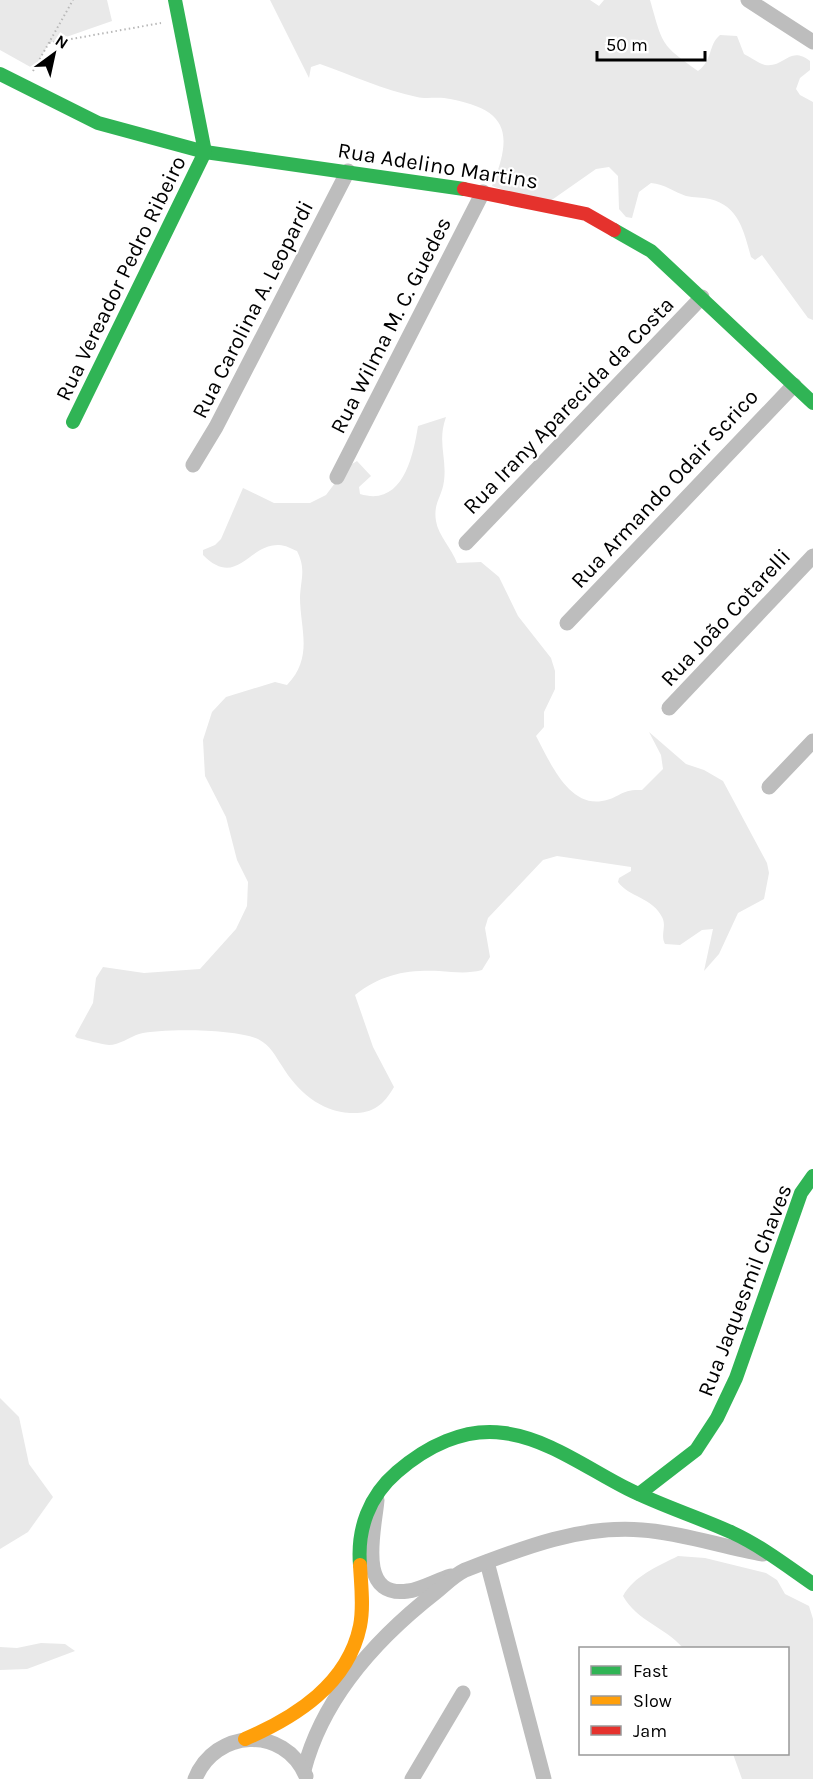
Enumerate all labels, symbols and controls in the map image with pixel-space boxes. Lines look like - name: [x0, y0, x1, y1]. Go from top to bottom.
- north arrow: [24, 24, 84, 84]
- scale bar: [597, 24, 705, 62]
- text: N: [52, 31, 72, 53]
- text: 50 m: [606, 34, 648, 56]
- street label: Rua Adelino Martins: [336, 137, 540, 195]
- street label: Rua Vereador Pedro Ribeiro: [50, 152, 192, 405]
- street label: Rua Carolina A. Leopardi: [187, 196, 319, 423]
- street label: Rua Wilma M. C. Guedes: [325, 213, 457, 438]
- street label: Rua Irany Aparecida da Costa: [458, 292, 680, 520]
- street label: Rua Armando Odair Scrico: [566, 384, 764, 594]
- street label: Rua João Cotarelli: [655, 544, 796, 692]
- street label: Rua Jaquesmil Chaves: [692, 1180, 797, 1400]
- legend: [579, 1647, 789, 1755]
- text: Fast: [633, 1660, 668, 1682]
- text: Slow: [633, 1690, 672, 1712]
- text: Jam: [633, 1720, 667, 1742]

